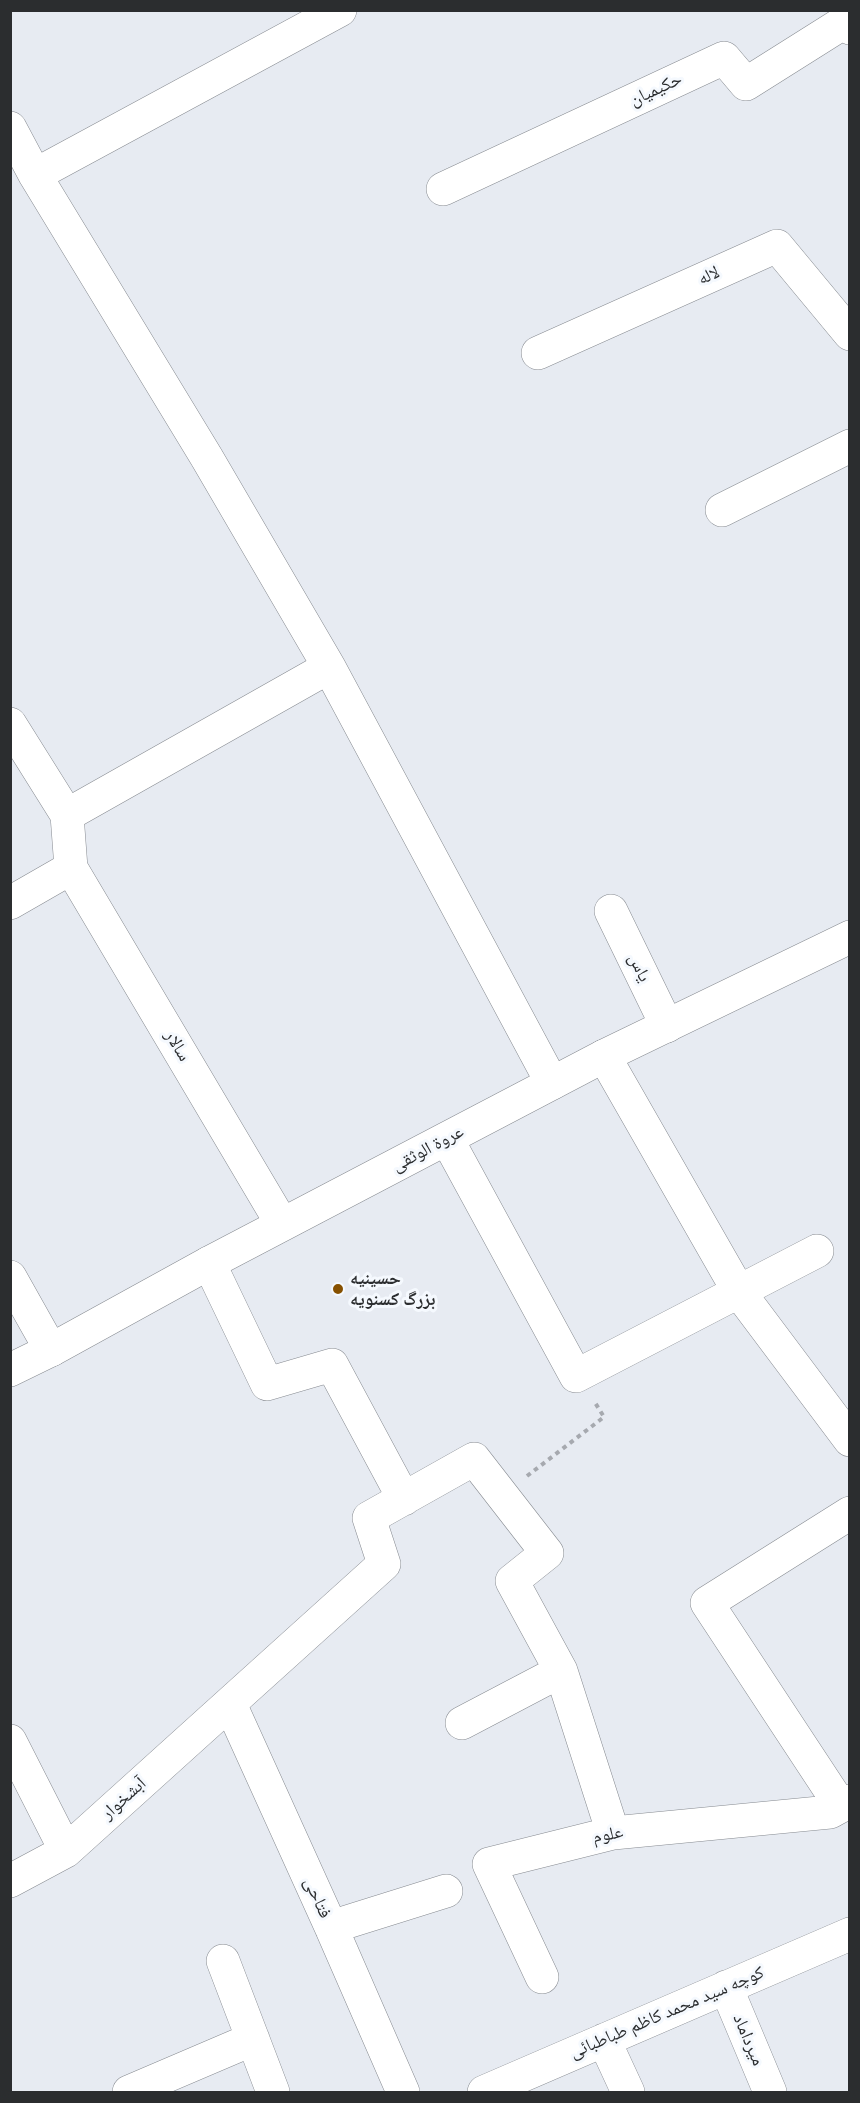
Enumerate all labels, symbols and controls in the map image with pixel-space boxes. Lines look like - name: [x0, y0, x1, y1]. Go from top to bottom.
- street label: حکیمیان: [626, 69, 686, 111]
- street label: لاله: [695, 262, 723, 290]
- street label: یاس: [623, 950, 655, 986]
- street label: سالار: [159, 1026, 195, 1066]
- street label: عروة الوثقی: [388, 1121, 468, 1177]
- place label: حسینیه بزرگ کسنویه: [350, 1268, 435, 1310]
- marker: حسینیه بزرگ کسنویه: [331, 1282, 345, 1296]
- street label: آبشخوار: [97, 1773, 151, 1825]
- street label: علوم: [591, 1821, 625, 1849]
- street label: فتاحی: [299, 1874, 335, 1922]
- street label: کوچه سید محمد کاظم طباطبائی: [567, 1962, 767, 2064]
- street label: میرداماد: [728, 2011, 768, 2069]

